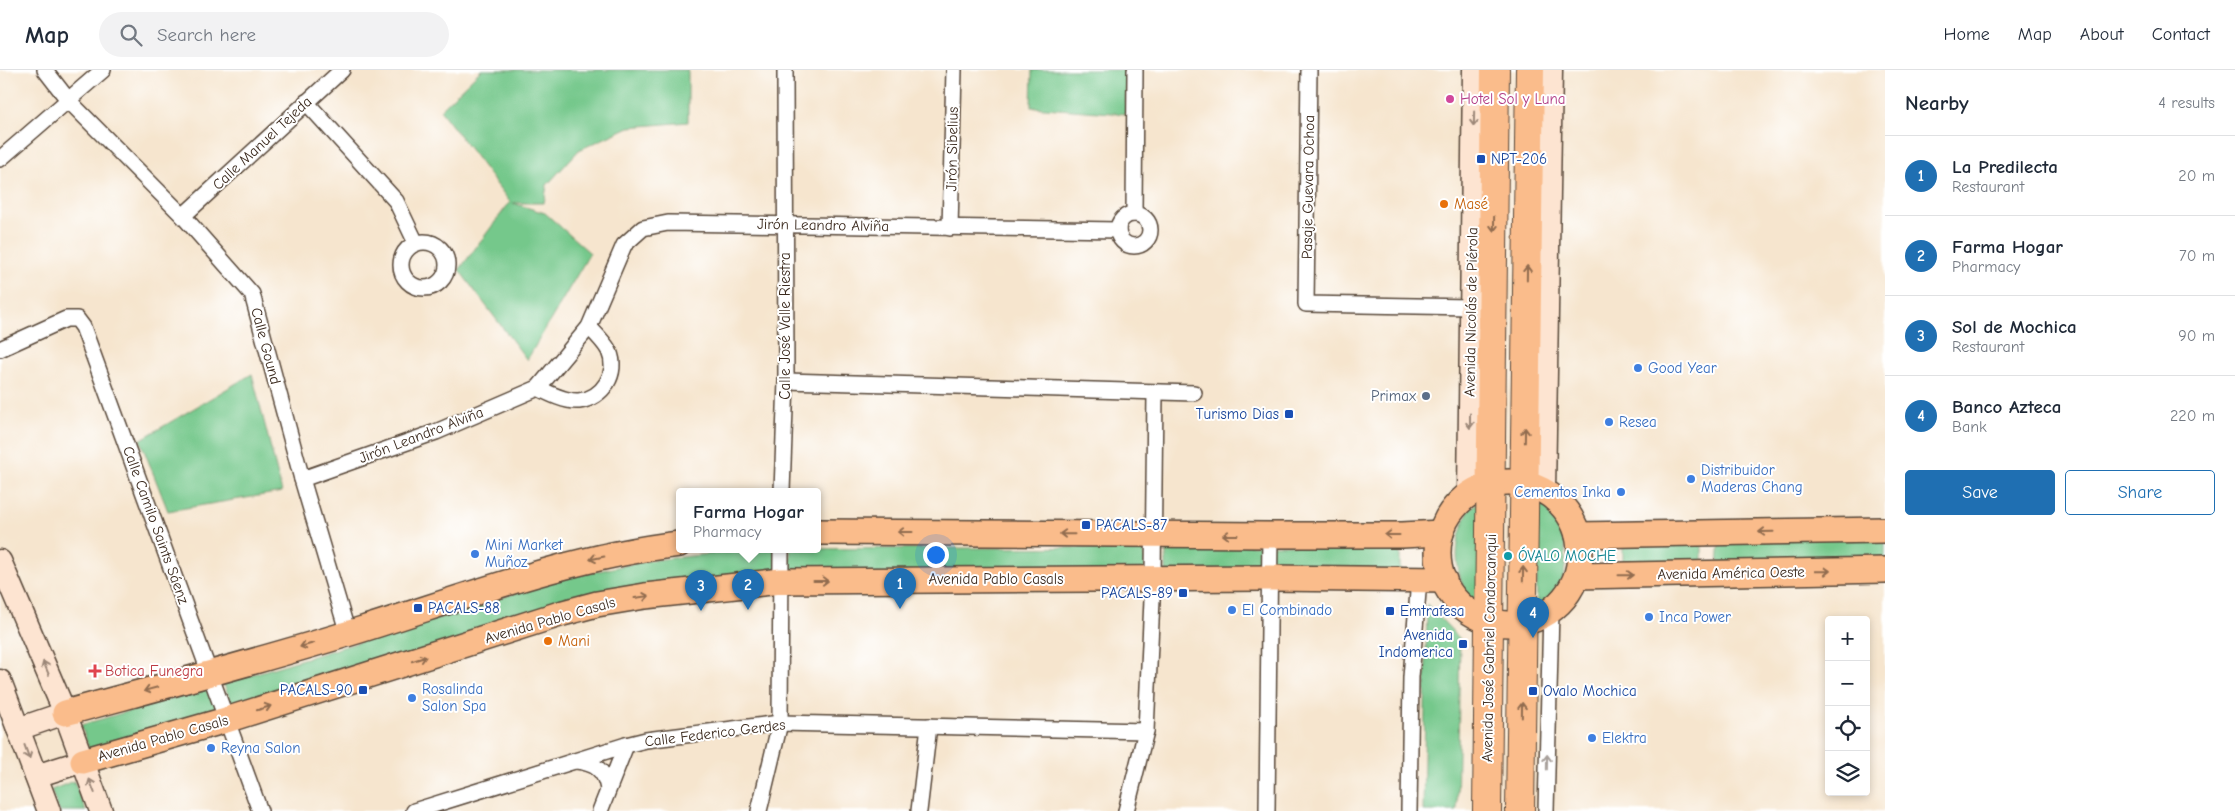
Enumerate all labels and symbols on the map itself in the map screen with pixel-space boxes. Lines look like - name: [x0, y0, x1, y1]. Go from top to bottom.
- place label: Hotel Sol y Luna: [1460, 90, 1566, 108]
- street label: Calle Manuel Tejeda: [209, 92, 315, 194]
- marker: Hotel Sol y Luna: [1444, 93, 1456, 105]
- street label: Jirón Sibelius: [942, 106, 962, 192]
- one-way arrow: [1469, 110, 1478, 126]
- street label: Pasaje Guevara Ochoa: [1298, 115, 1318, 259]
- place label: NPT-206: [1491, 150, 1547, 168]
- marker: NPT-206: [1475, 153, 1487, 165]
- place label: Masé: [1454, 195, 1489, 213]
- marker: Masé: [1438, 198, 1450, 210]
- street label: Jirón Leandro Alviña: [757, 215, 889, 235]
- one-way arrow: [1489, 215, 1499, 231]
- street label: Avenida Nicolás de Piérola: [1461, 227, 1481, 397]
- street label: Calle José Valle Riestra: [776, 252, 794, 400]
- one-way arrow: [1523, 265, 1532, 281]
- street label: Calle Gound: [247, 306, 285, 386]
- place label: Good Year: [1648, 359, 1717, 377]
- marker: Good Year: [1632, 362, 1644, 374]
- place label: Primax: [1371, 387, 1417, 405]
- marker: Primax: [1420, 390, 1432, 402]
- street label: Jirón Leandro Alviña: [356, 403, 486, 467]
- place label: Turismo Dias: [1196, 405, 1279, 423]
- marker: Turismo Dias: [1283, 408, 1295, 420]
- one-way arrow: [1465, 412, 1475, 429]
- place label: Resea: [1619, 413, 1657, 431]
- marker: Resea: [1603, 416, 1615, 428]
- one-way arrow: [1520, 427, 1530, 444]
- street label: Calle Camilo Saints Sáenz: [119, 444, 193, 607]
- place label: Distribuidor Maderas Chang: [1701, 461, 1803, 496]
- marker: Distribuidor Maderas Chang: [1685, 473, 1697, 485]
- place label: Cementos Inka: [1514, 483, 1611, 501]
- marker: Cementos Inka: [1615, 486, 1627, 498]
- place label: PACALS-87: [1096, 516, 1167, 534]
- marker: PACALS-87: [1080, 519, 1092, 531]
- one-way arrow: [1759, 527, 1775, 537]
- one-way arrow: [897, 528, 913, 537]
- one-way arrow: [1059, 529, 1076, 539]
- one-way arrow: [1222, 530, 1238, 540]
- one-way arrow: [1384, 530, 1400, 540]
- street label: Avenida José Gabriel Condorcanqui: [1478, 534, 1500, 762]
- place label: Mini Market Muñoz: [485, 536, 563, 571]
- your location: [923, 542, 949, 568]
- place label: ÓVALO MOCHE: [1518, 546, 1616, 565]
- marker: Mini Market Muñoz: [469, 548, 481, 560]
- marker: ÓVALO MOCHE: [1502, 550, 1514, 562]
- one-way arrow: [589, 553, 605, 563]
- street label: Avenida América Oeste: [1657, 563, 1805, 583]
- one-way arrow: [1814, 566, 1831, 576]
- one-way arrow: [1519, 567, 1528, 583]
- pin: 1: [884, 568, 916, 609]
- pin: 2: [732, 569, 764, 610]
- pin: 3: [685, 570, 717, 611]
- street label: Avenida Pablo Casals: [929, 570, 1063, 588]
- one-way arrow: [1617, 570, 1633, 580]
- one-way arrow: [813, 576, 829, 585]
- place label: PACALS-89: [1101, 584, 1173, 602]
- marker: PACALS-89: [1177, 587, 1189, 599]
- one-way arrow: [634, 592, 650, 602]
- street label: Avenida Pablo Casals: [483, 593, 617, 647]
- pin: 4: [1517, 597, 1549, 638]
- place label: PACALS-88: [428, 599, 500, 617]
- place label: El Combinado: [1242, 601, 1332, 619]
- marker: PACALS-88: [412, 602, 424, 614]
- place label: Emtrafesa: [1400, 602, 1465, 620]
- marker: El Combinado: [1226, 604, 1238, 616]
- marker: Emtrafesa: [1384, 605, 1396, 617]
- place label: Inca Power: [1659, 608, 1731, 626]
- marker: Inca Power: [1643, 611, 1655, 623]
- place label: Avenida Indomerica: [1379, 626, 1453, 661]
- place label: Mani: [558, 632, 590, 650]
- marker: Mani: [542, 635, 554, 647]
- marker: Avenida Indomerica: [1457, 638, 1469, 650]
- one-way arrow: [300, 641, 316, 651]
- one-way arrow: [411, 654, 427, 664]
- one-way arrow: [40, 661, 50, 676]
- place label: Botica Funegra: [105, 662, 203, 680]
- marker: Botica Funegra: [89, 665, 101, 677]
- place label: Rosalinda Salon Spa: [422, 680, 487, 715]
- place label: PACALS-90: [280, 681, 353, 699]
- place label: Ovalo Mochica: [1543, 682, 1637, 700]
- marker: PACALS-90: [357, 684, 369, 696]
- one-way arrow: [143, 685, 159, 695]
- marker: Ovalo Mochica: [1527, 685, 1539, 697]
- marker: Rosalinda Salon Spa: [406, 692, 418, 704]
- one-way arrow: [1517, 702, 1527, 718]
- one-way arrow: [256, 703, 272, 713]
- street label: Avenida Pablo Casals: [96, 711, 230, 765]
- street label: Calle Federico Gerdes: [644, 715, 786, 751]
- place label: Elektra: [1602, 729, 1647, 747]
- marker: Elektra: [1586, 732, 1598, 744]
- place label: Reyna Salon: [221, 739, 301, 757]
- marker: Reyna Salon: [205, 742, 217, 754]
- one-way arrow: [23, 744, 32, 760]
- one-way arrow: [1543, 755, 1552, 771]
- one-way arrow: [87, 779, 96, 794]

